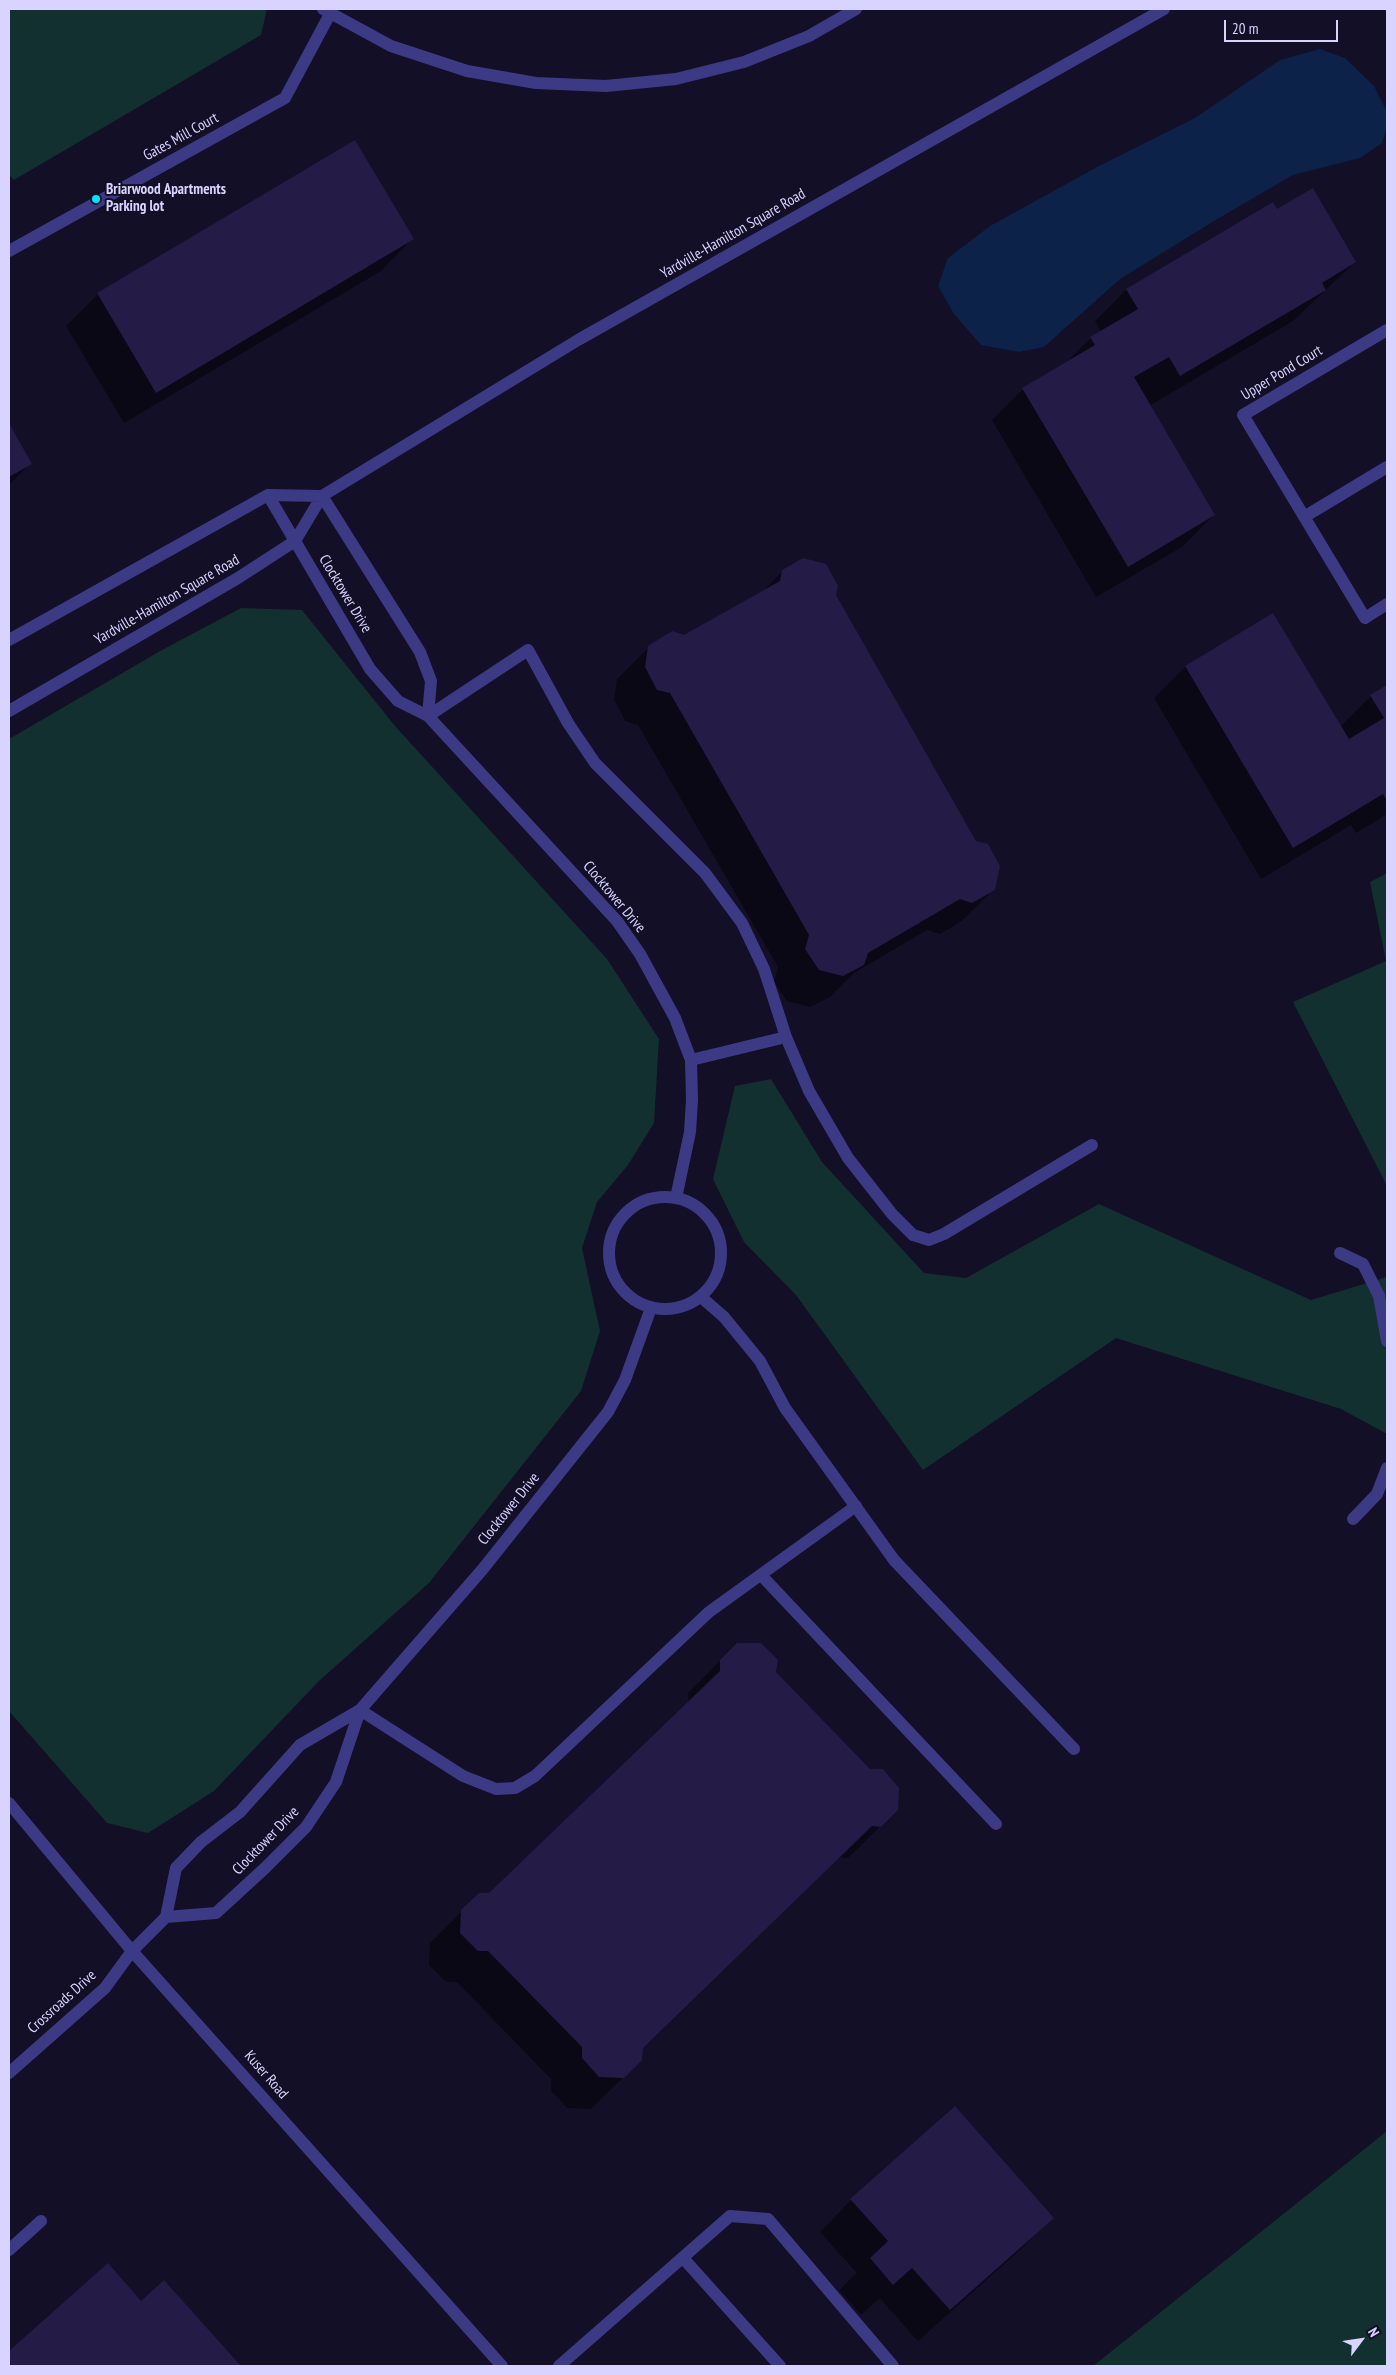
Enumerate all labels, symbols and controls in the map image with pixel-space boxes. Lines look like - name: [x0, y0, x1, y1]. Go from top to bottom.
- scale bar: [1226, 10, 1340, 42]
- text: 20 m: [1232, 19, 1258, 38]
- street label: Gates Mill Court: [140, 109, 222, 165]
- place label: Briarwood Apartments Parking lot: [106, 181, 226, 216]
- street label: Yardville-Hamilton Square Road: [657, 185, 809, 283]
- marker: Briarwood Apartments Parking lot: [90, 193, 102, 205]
- street label: Upper Pond Court: [1238, 342, 1326, 404]
- street label: Yardville-Hamilton Square Road: [91, 551, 243, 649]
- street label: Clocktower Drive: [315, 552, 375, 636]
- street label: Clocktower Drive: [579, 858, 649, 936]
- street label: Clocktower Drive: [474, 1469, 544, 1549]
- street label: Clocktower Drive: [229, 1803, 303, 1879]
- street label: Crossroads Drive: [24, 1967, 100, 2037]
- street label: Kuser Road: [240, 2047, 292, 2103]
- north arrow: [1336, 2315, 1386, 2365]
- text: N: [1364, 2324, 1384, 2340]

